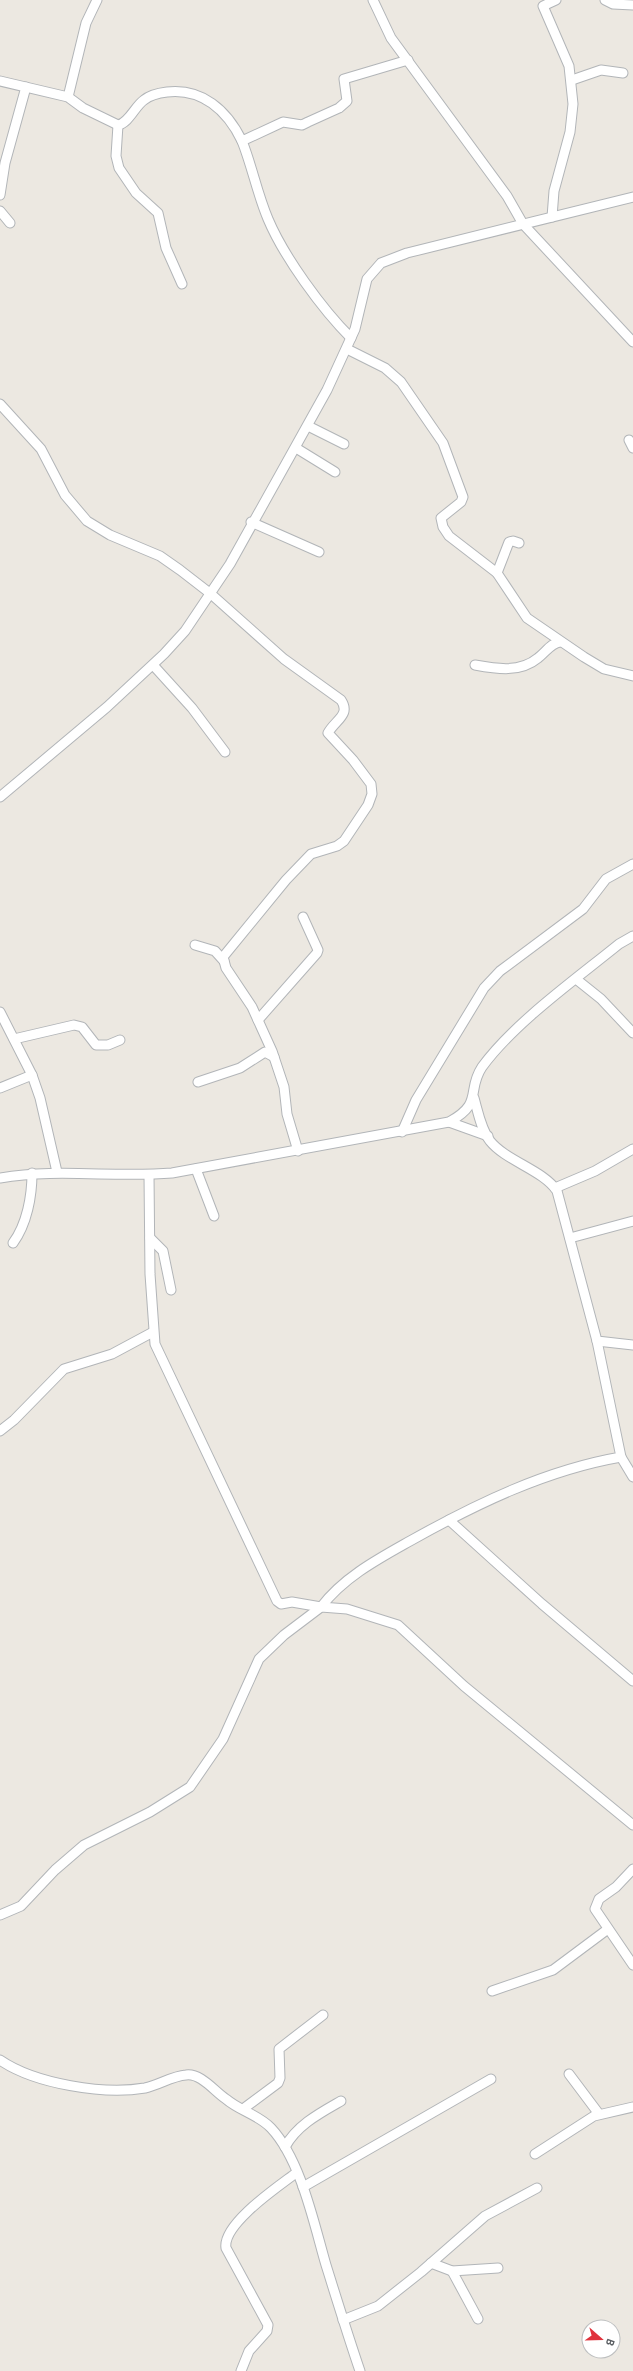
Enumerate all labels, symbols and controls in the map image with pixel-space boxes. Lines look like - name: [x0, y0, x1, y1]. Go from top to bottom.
- north arrow: [581, 2319, 621, 2359]
- text: B: [603, 2337, 618, 2348]

